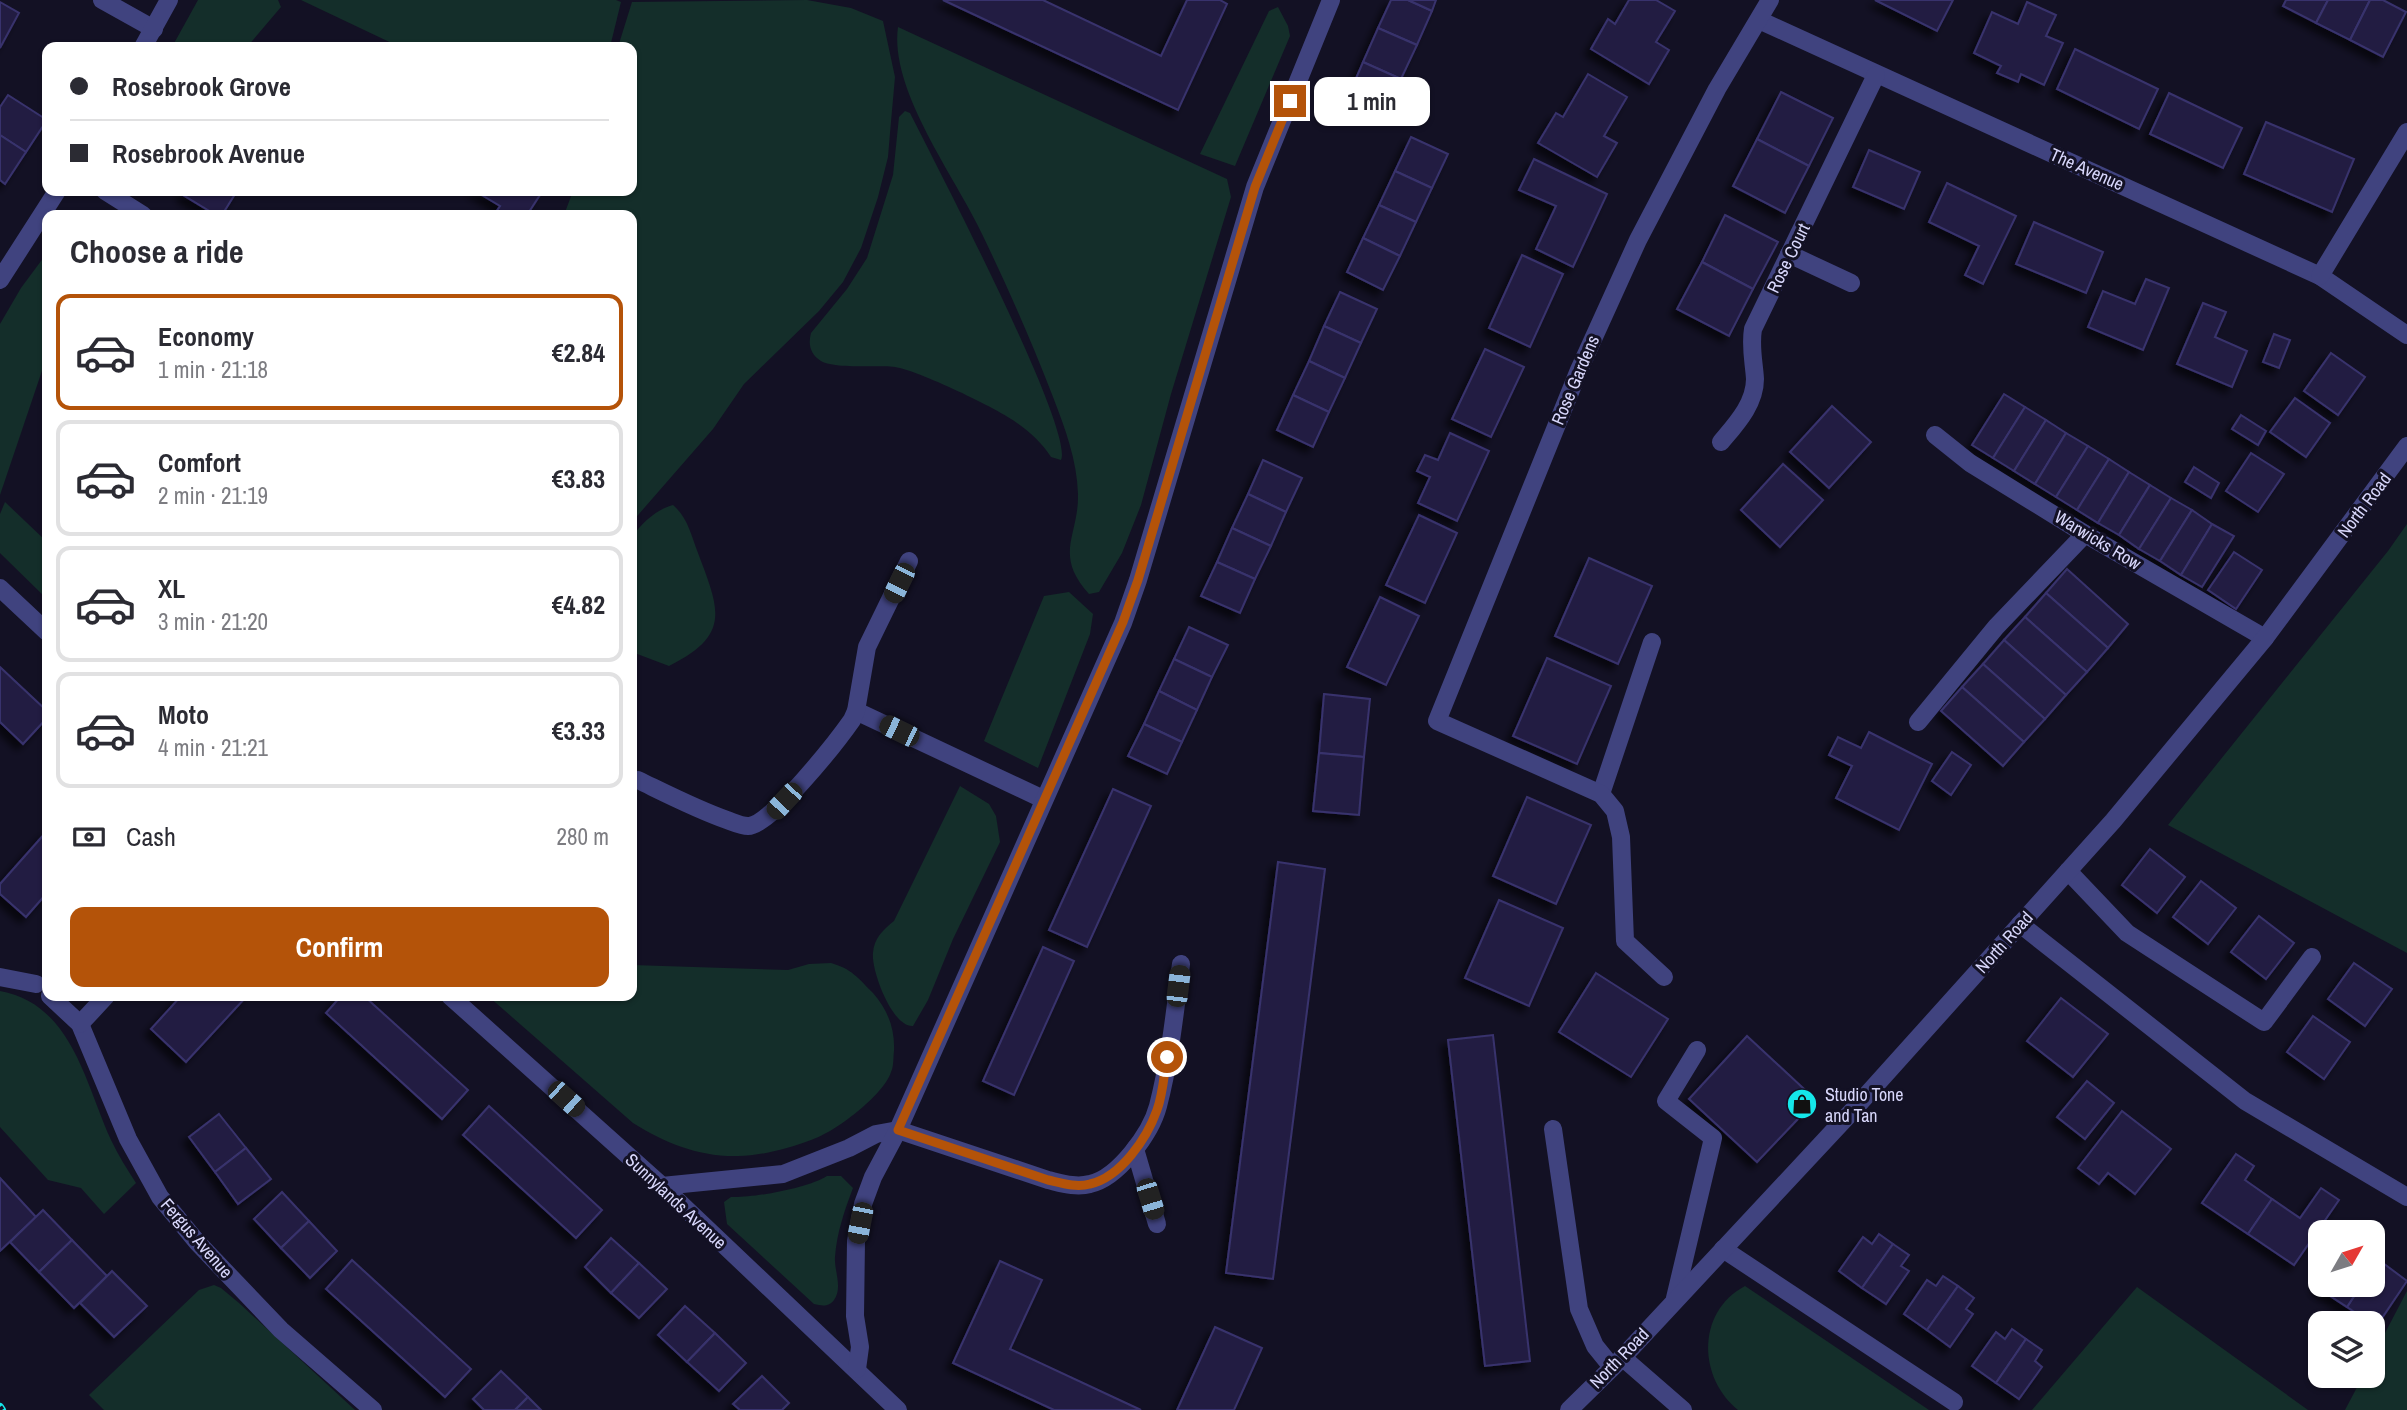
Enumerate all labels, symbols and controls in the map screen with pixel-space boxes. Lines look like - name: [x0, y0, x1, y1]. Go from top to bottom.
- text: Rosebrook Grove: [112, 69, 291, 104]
- callout: 1 min: [1314, 76, 1430, 126]
- route end: [1274, 85, 1306, 117]
- text: 1 min: [1347, 86, 1397, 117]
- text: Rosebrook Avenue: [112, 136, 305, 171]
- street label: The Avenue: [2046, 142, 2128, 196]
- street label: Rose Court: [1760, 219, 1816, 297]
- text: Choose a ride: [70, 230, 244, 273]
- text: Economy: [158, 319, 254, 354]
- icon: car: [74, 321, 137, 384]
- street label: Rose Gardens: [1545, 331, 1605, 429]
- text: €2.84: [552, 335, 605, 370]
- text: 1 min · 21:18: [158, 354, 268, 385]
- text: Comfort: [158, 445, 241, 480]
- icon: car: [74, 447, 137, 510]
- text: €3.83: [552, 461, 605, 496]
- street label: North Road: [2331, 467, 2397, 543]
- text: 2 min · 21:19: [158, 480, 268, 511]
- street label: Warwicks Row: [2050, 504, 2146, 576]
- car: [881, 560, 918, 606]
- text: XL: [158, 571, 185, 606]
- icon: car: [74, 573, 137, 636]
- text: €4.82: [552, 587, 605, 622]
- text: 3 min · 21:20: [158, 606, 268, 637]
- text: Moto: [158, 697, 209, 732]
- icon: car: [74, 699, 137, 762]
- car: [876, 712, 923, 750]
- text: €3.33: [552, 713, 605, 748]
- text: 4 min · 21:21: [158, 732, 268, 763]
- car: [762, 778, 807, 824]
- icon: cash: [70, 818, 108, 856]
- text: Cash: [126, 819, 176, 854]
- text: 280 m: [557, 821, 609, 852]
- street label: North Road: [1969, 906, 2039, 978]
- button: Confirm: [70, 907, 609, 987]
- car: [1166, 964, 1191, 1008]
- route start: [1151, 1041, 1183, 1073]
- car: [544, 1077, 589, 1121]
- place label: Studio Tone and Tan: [1825, 1082, 1904, 1128]
- shop icon: Studio Tone and Tan: [1785, 1087, 1819, 1121]
- street label: Sunnylands Avenue: [620, 1147, 732, 1255]
- car: [1134, 1176, 1167, 1222]
- street label: Fergus Avenue: [155, 1193, 239, 1283]
- car: [846, 1200, 875, 1246]
- north arrow: [2308, 1220, 2385, 1297]
- map controls: [2308, 1220, 2385, 1388]
- button: layers: [2308, 1311, 2385, 1388]
- street label: North Road: [1584, 1322, 1654, 1394]

